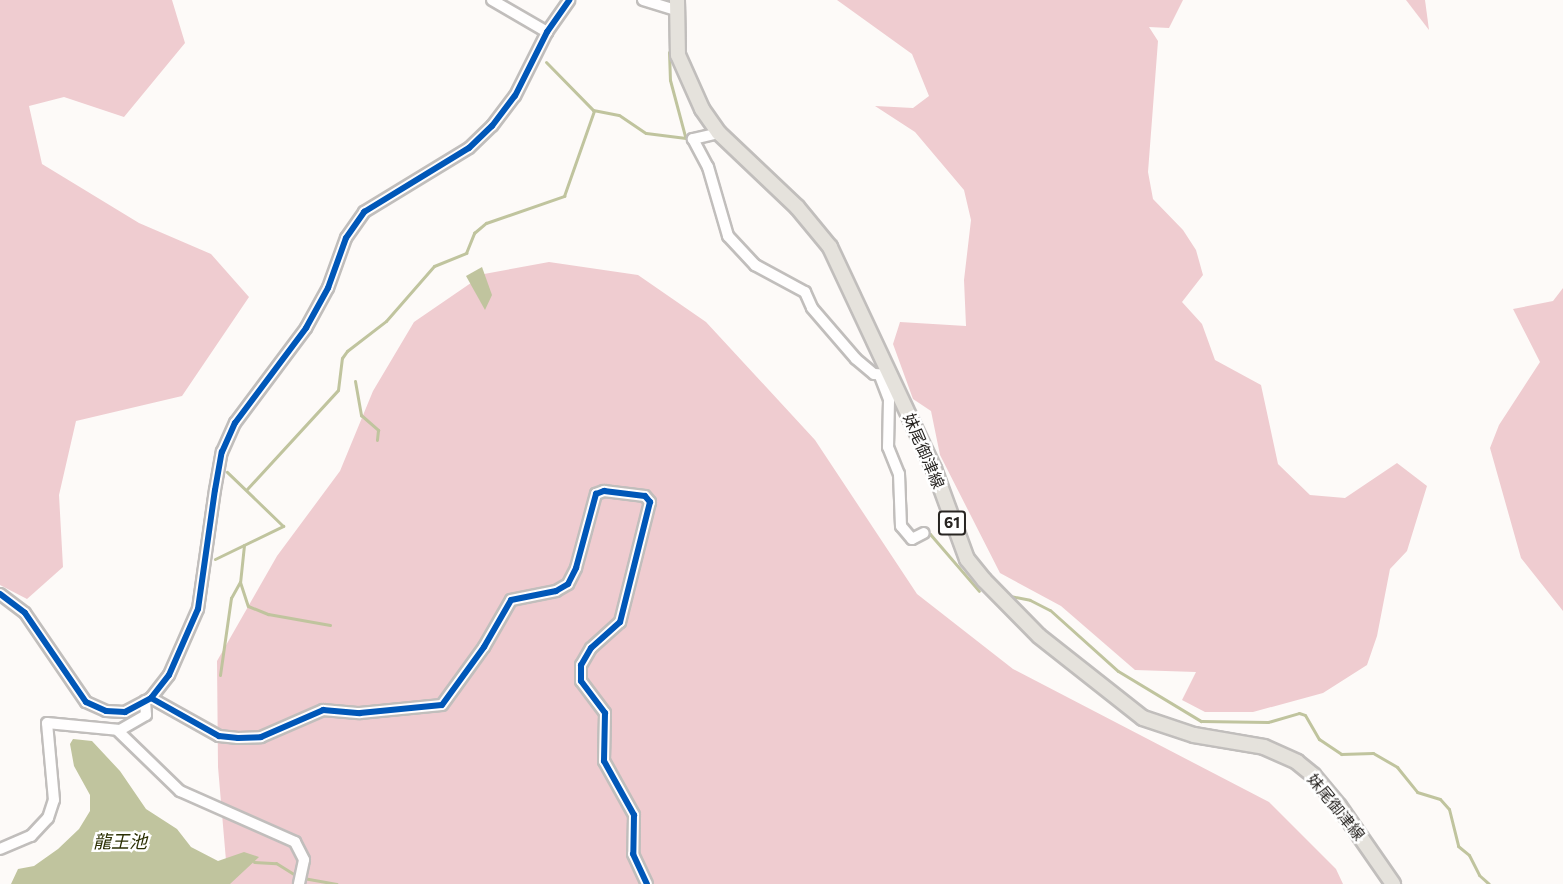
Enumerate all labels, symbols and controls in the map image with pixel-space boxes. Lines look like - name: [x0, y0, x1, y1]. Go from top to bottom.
- street label: 妹尾御津線: [900, 410, 948, 492]
- road number: 61: [937, 511, 967, 535]
- street label: 妹尾御津線: [1303, 770, 1369, 844]
- water label: 龍王池: [93, 830, 147, 852]

